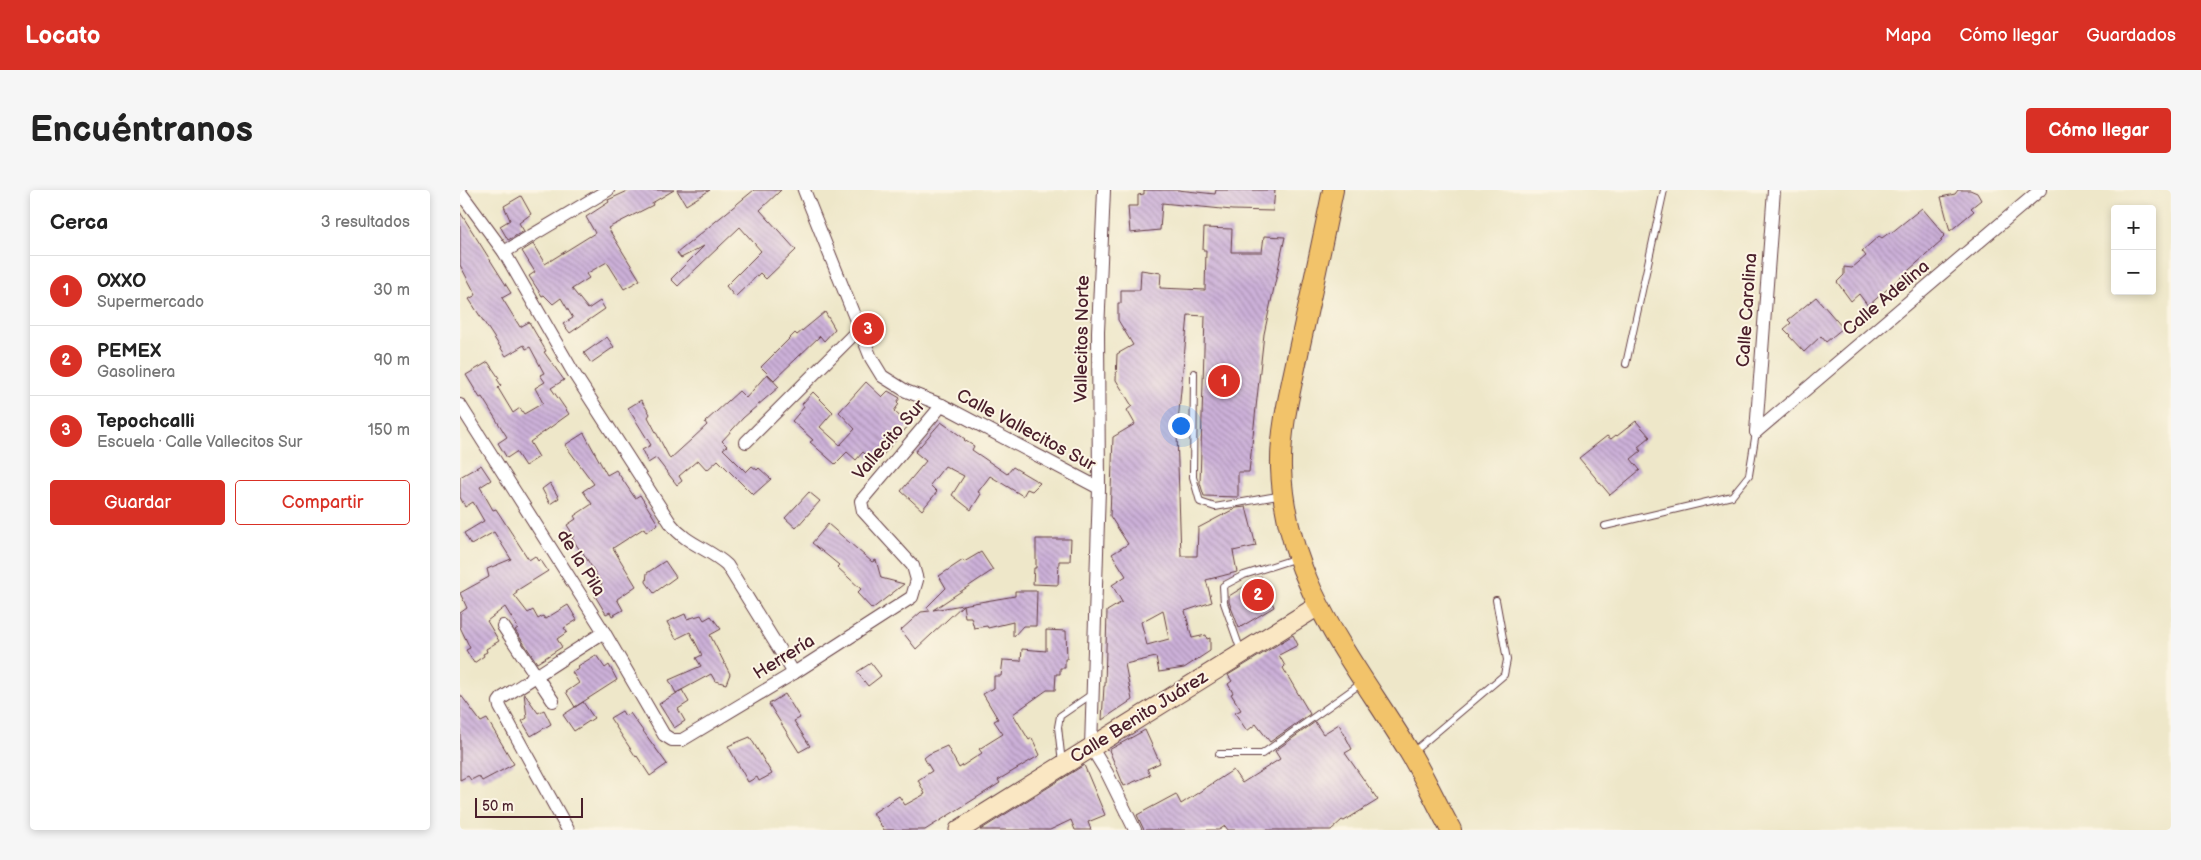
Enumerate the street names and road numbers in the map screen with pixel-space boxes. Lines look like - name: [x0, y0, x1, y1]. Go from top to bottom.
- street label: Calle Carolina: [1733, 252, 1761, 368]
- street label: Calle Adelina: [1838, 256, 1934, 340]
- street label: Vallecitos Norte: [1070, 275, 1094, 403]
- street label: Calle Vallecitos Sur: [953, 385, 1099, 476]
- street label: Vallecito Sur: [848, 395, 930, 484]
- street label: de la Pila: [552, 526, 610, 600]
- street label: Herrería: [750, 630, 818, 684]
- street label: Calle Benito Juárez: [1066, 666, 1212, 768]

